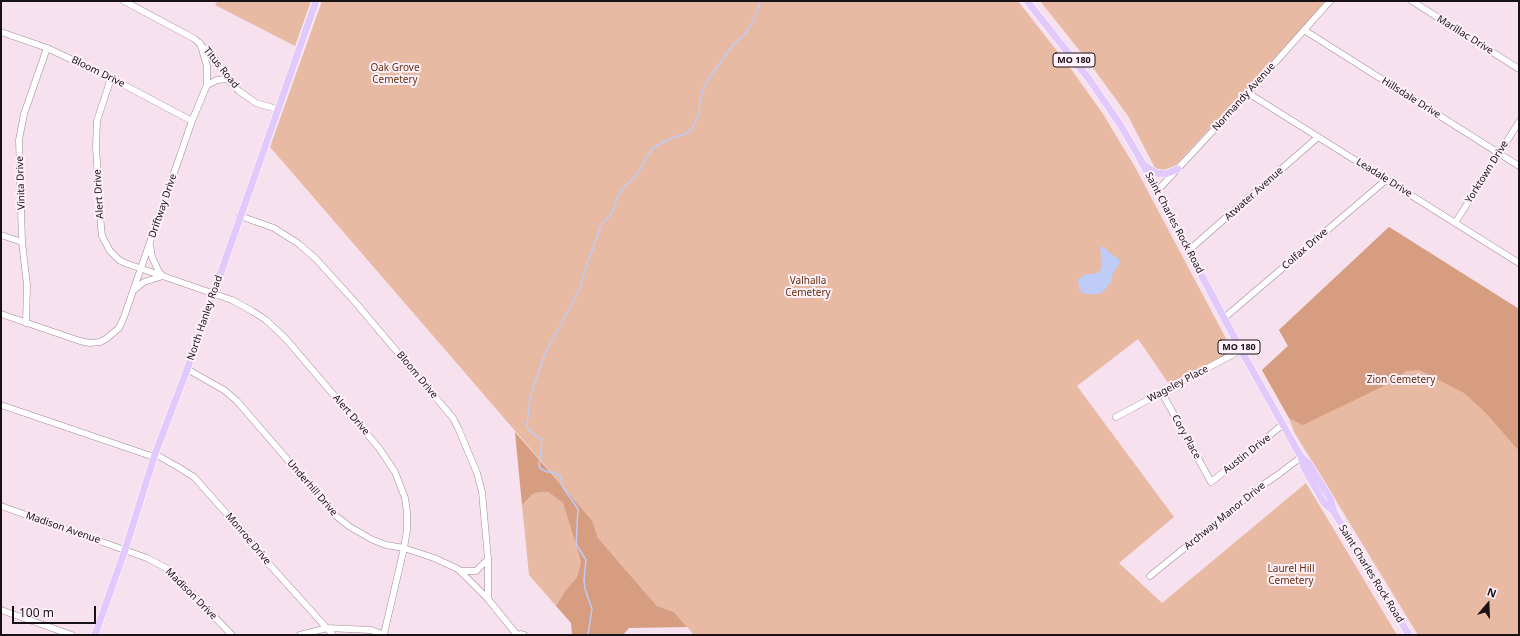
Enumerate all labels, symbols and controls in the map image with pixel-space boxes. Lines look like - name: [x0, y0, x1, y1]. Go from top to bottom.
- street label: Marillac Drive: [1435, 13, 1495, 57]
- street label: Titus Road: [201, 45, 241, 91]
- road number: MO 180: [1053, 53, 1095, 67]
- street label: Bloom Drive: [69, 54, 127, 90]
- street label: Normandy Avenue: [1210, 60, 1278, 134]
- park label: Oak Grove Cemetery: [370, 62, 420, 86]
- street label: Hillsdale Drive: [1379, 75, 1443, 121]
- street label: Yorktown Drive: [1463, 138, 1511, 206]
- street label: Vinita Drive: [14, 156, 28, 210]
- street label: Leadale Drive: [1354, 156, 1414, 200]
- street label: Atwater Avenue: [1222, 165, 1286, 223]
- street label: Alert Drive: [92, 169, 106, 219]
- street label: Saint Charles Rock Road: [1142, 170, 1206, 276]
- street label: Driftway Drive: [146, 172, 180, 240]
- street label: Colfax Drive: [1280, 226, 1330, 272]
- street label: North Hanley Road: [185, 274, 225, 362]
- park label: Valhalla Cemetery: [785, 275, 831, 298]
- road number: MO 180: [1218, 340, 1260, 354]
- street label: Bloom Drive: [394, 349, 440, 401]
- street label: Wageley Place: [1146, 363, 1210, 405]
- park label: Zion Cemetery: [1367, 374, 1435, 386]
- street label: Alert Drive: [330, 392, 372, 438]
- street label: Cory Place: [1169, 413, 1203, 461]
- street label: Austin Drive: [1221, 432, 1273, 476]
- street label: Underhill Drive: [284, 457, 340, 519]
- street label: Archway Manor Drive: [1182, 480, 1268, 552]
- street label: Madison Avenue: [24, 510, 102, 546]
- street label: Monroe Drive: [223, 511, 273, 567]
- street label: Saint Charles Rock Road: [1336, 523, 1406, 625]
- park label: Laurel Hill Cemetery: [1268, 563, 1314, 586]
- street label: Madison Drive: [163, 566, 219, 622]
- north arrow: [1468, 584, 1508, 624]
- text: N: [1485, 584, 1499, 601]
- scale bar: [14, 598, 98, 624]
- text: 100 m: [19, 604, 54, 621]

